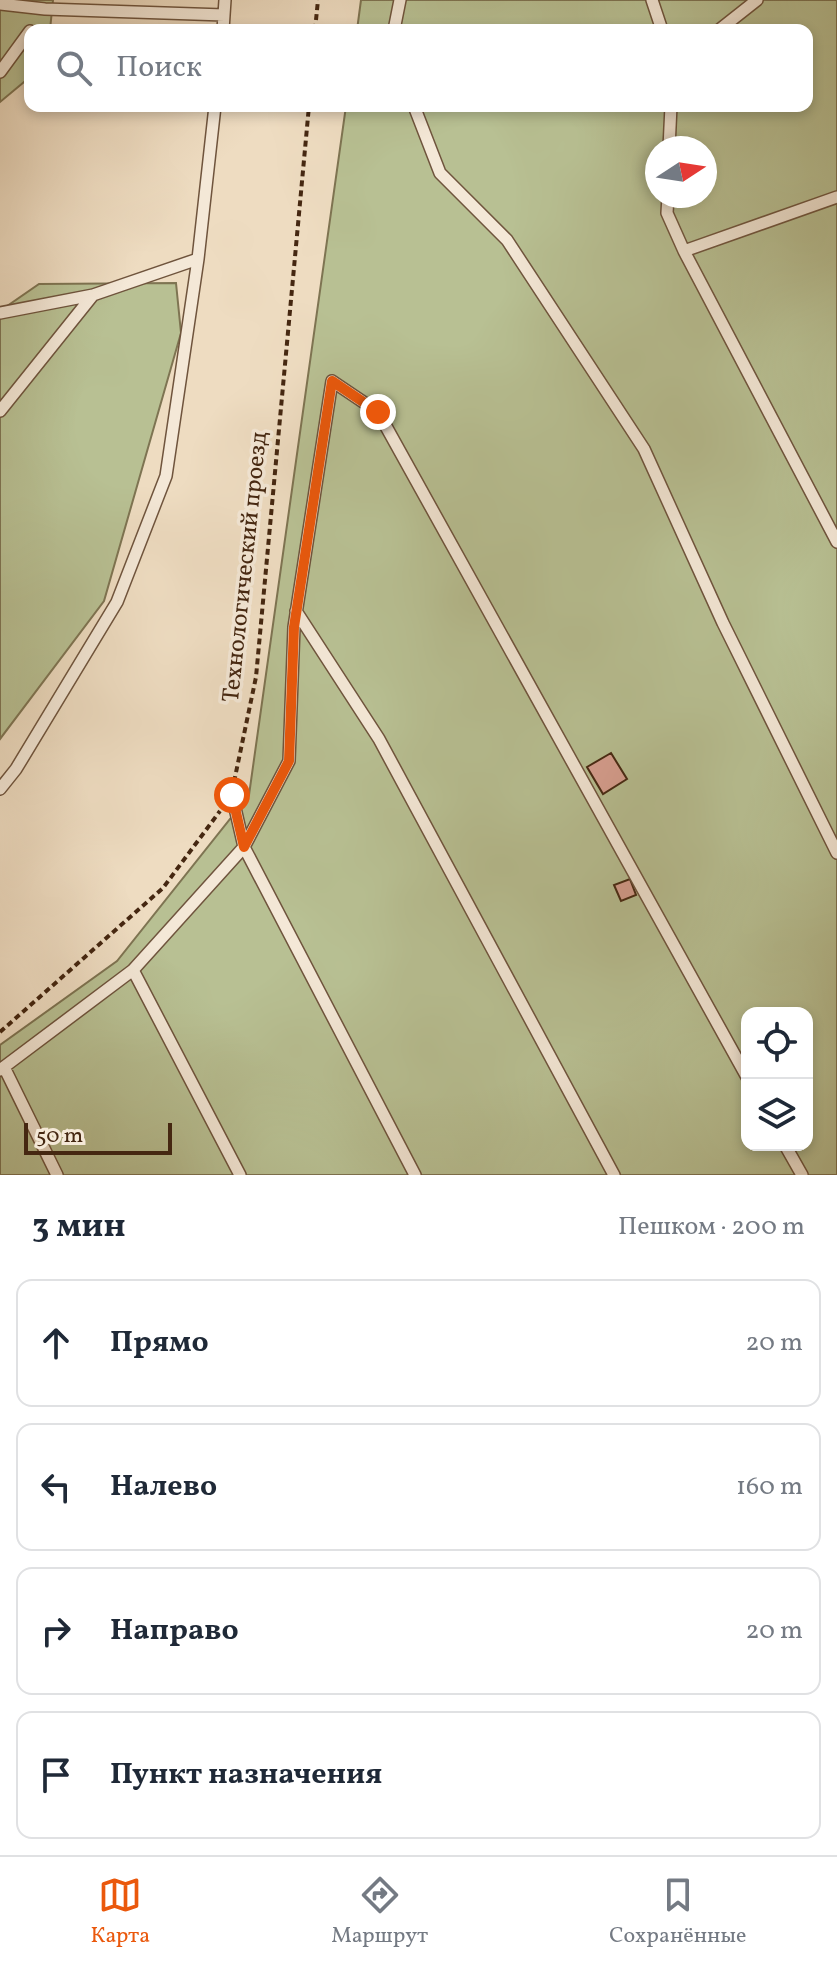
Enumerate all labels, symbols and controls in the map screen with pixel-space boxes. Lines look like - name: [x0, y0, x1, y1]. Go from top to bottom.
- search box: [24, 24, 813, 112]
- icon: search: [52, 46, 96, 90]
- text: Поиск: [116, 47, 202, 89]
- north arrow: [645, 136, 717, 208]
- route end: [360, 394, 396, 430]
- street label: Технологический проезд: [215, 429, 277, 704]
- route start: [214, 777, 250, 813]
- map controls: [741, 1007, 813, 1151]
- button: locate: [741, 1007, 813, 1079]
- button: layers: [741, 1079, 813, 1151]
- scale bar: [24, 1119, 172, 1155]
- text: 50 m: [36, 1121, 83, 1152]
- text: 3 мин: [32, 1204, 126, 1251]
- text: Пешком · 200 m: [618, 1209, 805, 1245]
- icon: ahead: [34, 1321, 78, 1365]
- text: Прямо: [110, 1322, 209, 1364]
- text: 20 m: [745, 1325, 803, 1361]
- icon: left: [34, 1465, 78, 1509]
- text: Налево: [110, 1466, 217, 1508]
- text: 160 m: [736, 1469, 803, 1505]
- icon: right: [34, 1609, 78, 1653]
- text: Направо: [110, 1610, 239, 1652]
- text: 20 m: [745, 1613, 803, 1649]
- icon: arrive: [34, 1753, 78, 1797]
- text: Пункт назначения: [110, 1754, 382, 1796]
- tab: Карта: [90, 1873, 150, 1952]
- tab: Маршрут: [331, 1873, 428, 1952]
- tab: Сохранённые: [609, 1873, 746, 1952]

